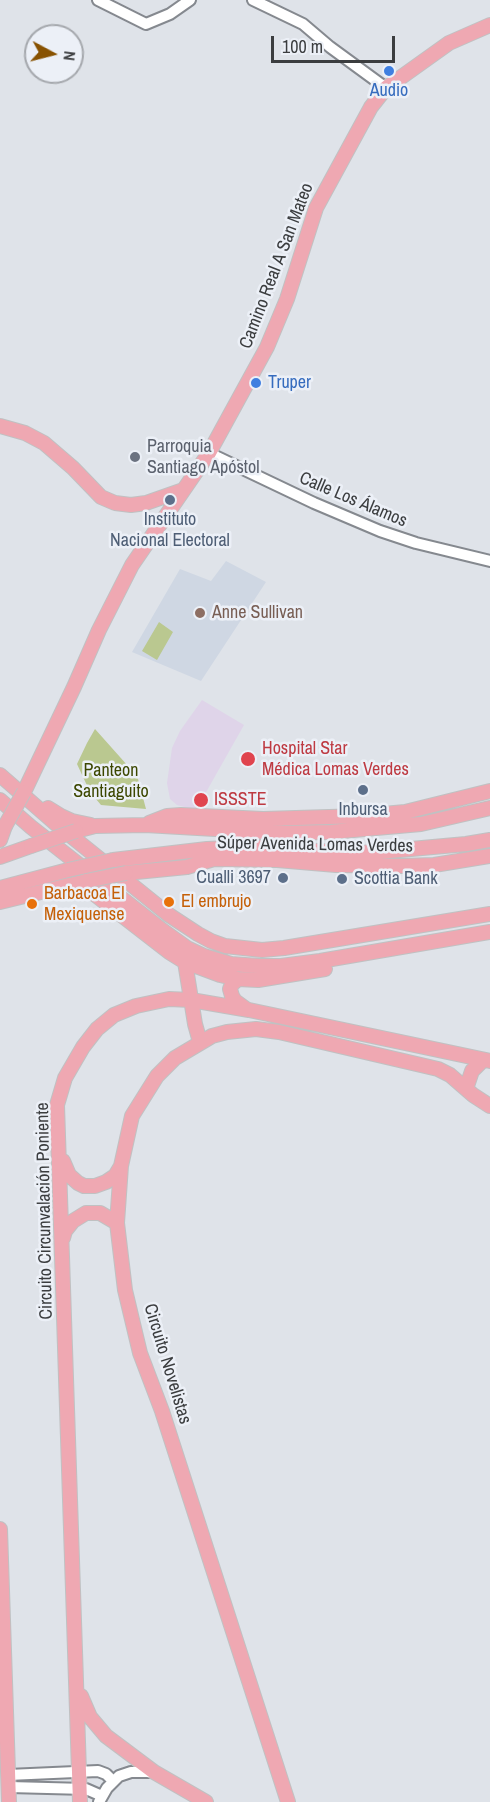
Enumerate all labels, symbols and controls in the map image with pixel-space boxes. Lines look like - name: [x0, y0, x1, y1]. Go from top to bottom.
- north arrow: [24, 24, 84, 84]
- scale bar: [274, 24, 398, 62]
- text: 100 m: [282, 34, 323, 59]
- text: N: [58, 50, 81, 62]
- marker: Audio: [382, 64, 396, 78]
- place label: Audio: [370, 80, 408, 102]
- street label: Camino Real A San Mateo: [235, 180, 319, 352]
- place label: Truper: [268, 372, 311, 394]
- marker: Truper: [249, 376, 263, 390]
- place label: Parroquia Santiago Apóstol: [147, 436, 259, 478]
- marker: Parroquia Santiago Apóstol: [128, 450, 142, 464]
- street label: Calle Los Álamos: [296, 468, 410, 532]
- marker: Instituto Nacional Electoral: [163, 493, 177, 507]
- place label: Instituto Nacional Electoral: [110, 509, 230, 552]
- place label: Anne Sullivan: [212, 602, 303, 624]
- marker: Anne Sullivan: [193, 606, 207, 620]
- place label: Hospital Star Médica Lomas Verdes: [262, 738, 409, 780]
- marker: Hospital Star Médica Lomas Verdes: [239, 750, 257, 768]
- park label: Panteon Santiaguito: [73, 760, 149, 802]
- marker: Inbursa: [356, 783, 370, 797]
- place label: ISSSTE: [214, 789, 267, 811]
- marker: ISSSTE: [192, 791, 210, 809]
- place label: Inbursa: [338, 799, 388, 821]
- street label: Súper Avenida Lomas Verdes: [217, 832, 413, 858]
- place label: Cualli 3697: [196, 867, 271, 889]
- place label: Scottia Bank: [354, 868, 438, 890]
- marker: Cualli 3697: [276, 871, 290, 885]
- marker: Scottia Bank: [335, 872, 349, 886]
- place label: Barbacoa El Mexiquense: [44, 883, 124, 926]
- place label: El embrujo: [181, 891, 252, 913]
- marker: El embrujo: [162, 895, 176, 909]
- marker: Barbacoa El Mexiquense: [25, 897, 39, 911]
- street label: Circuito Circunvalación Poniente: [32, 1102, 58, 1320]
- street label: Circuito Novelistas: [138, 1301, 196, 1427]

